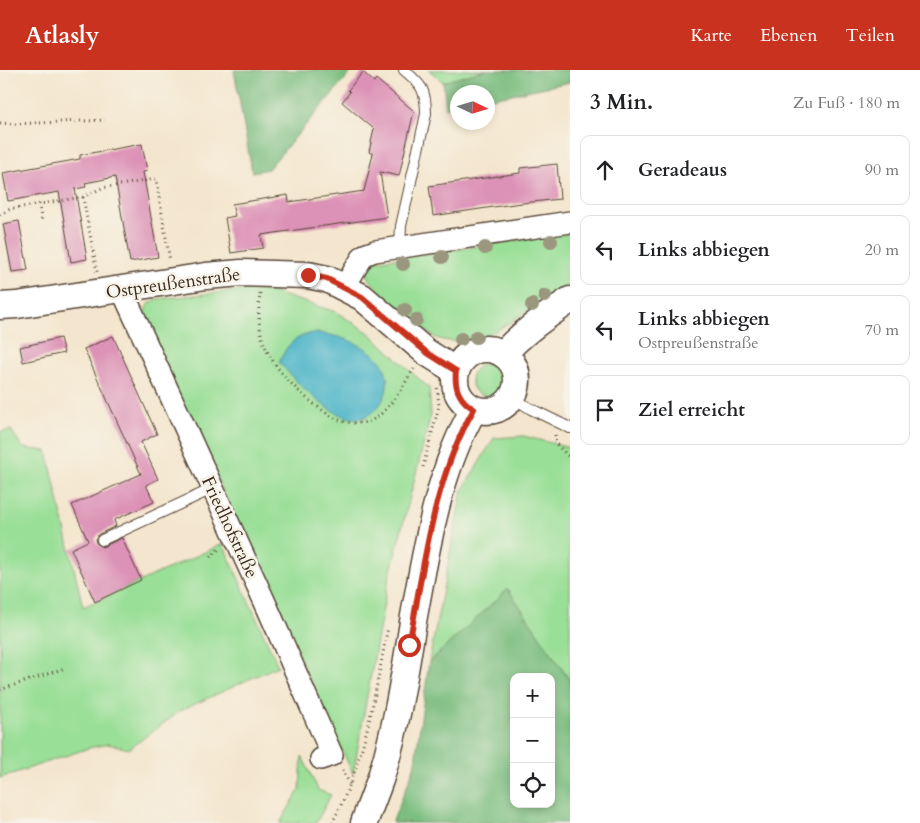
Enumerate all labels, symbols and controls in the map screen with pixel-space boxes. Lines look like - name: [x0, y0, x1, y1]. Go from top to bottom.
- text: Atlasly: [25, 19, 99, 52]
- text: Karte: [690, 23, 732, 48]
- text: Ebenen: [760, 23, 818, 48]
- text: Teilen: [846, 23, 895, 48]
- north arrow: [450, 85, 495, 130]
- text: 3 Min.: [590, 88, 653, 117]
- text: Zu Fuß · 180 m: [793, 92, 900, 114]
- icon: ahead: [591, 156, 619, 184]
- text: Geradeaus: [638, 157, 727, 183]
- text: 90 m: [865, 159, 899, 181]
- icon: left: [591, 236, 619, 264]
- text: Links abbiegen: [638, 237, 770, 263]
- text: 20 m: [865, 239, 899, 261]
- street label: Ostpreußenstraße: [104, 262, 242, 305]
- route end: [297, 264, 320, 287]
- text: Links abbiegen: [638, 306, 770, 332]
- icon: left: [591, 316, 619, 344]
- text: 70 m: [865, 319, 899, 341]
- text: Ostpreußenstraße: [638, 332, 758, 354]
- icon: arrive: [591, 396, 619, 424]
- text: Ziel erreicht: [638, 397, 745, 423]
- street label: Friedhofstraße: [195, 472, 264, 582]
- route start: [398, 634, 421, 657]
- map controls: [510, 673, 555, 808]
- button: +: [510, 673, 555, 718]
- button: −: [510, 718, 555, 763]
- button: locate: [510, 763, 555, 808]

